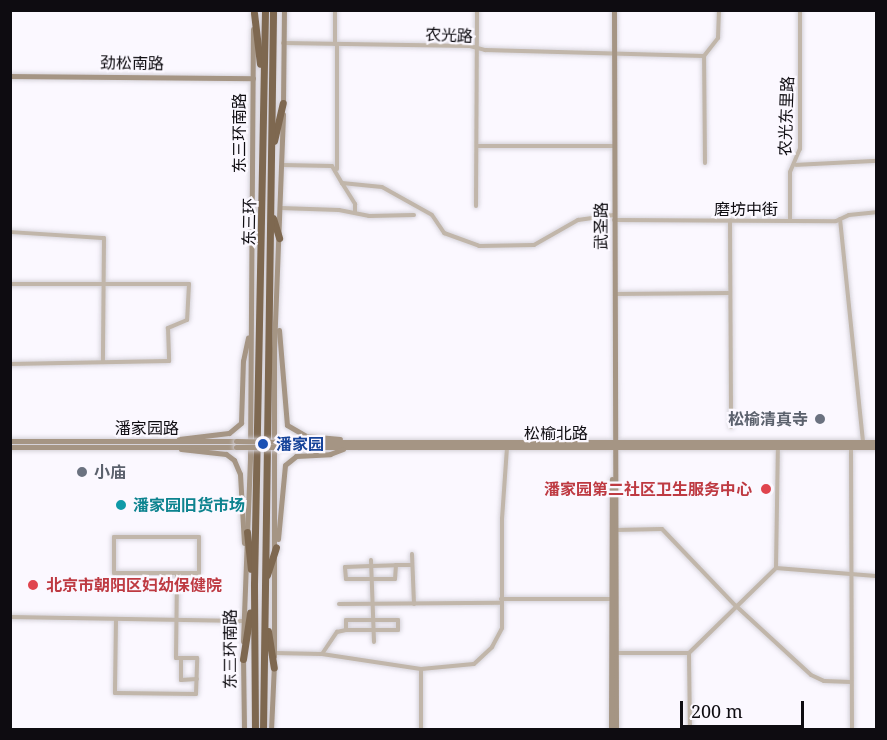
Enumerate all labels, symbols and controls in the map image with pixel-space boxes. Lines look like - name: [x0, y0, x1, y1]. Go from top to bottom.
- street label: 农光路: [425, 24, 473, 46]
- street label: 劲松南路: [100, 53, 164, 73]
- street label: 农光东里路: [775, 76, 797, 156]
- street label: 东三环南路: [229, 93, 249, 173]
- street label: 东三环: [239, 198, 259, 246]
- street label: 磨坊中街: [714, 199, 778, 219]
- street label: 武圣路: [591, 202, 611, 250]
- place label: 松榆清真寺: [728, 409, 808, 429]
- marker: 松榆清真寺: [813, 412, 827, 426]
- street label: 潘家园路: [115, 418, 179, 438]
- street label: 松榆北路: [524, 423, 588, 443]
- place label: 潘家园: [276, 434, 324, 454]
- marker: 潘家园: [254, 435, 272, 453]
- place label: 小庙: [94, 462, 126, 482]
- marker: 小庙: [75, 465, 89, 479]
- place label: 潘家园第二社区卫生服务中心: [544, 479, 752, 499]
- marker: 潘家园第二社区卫生服务中心: [757, 480, 775, 498]
- place label: 潘家园旧货市场: [133, 495, 245, 515]
- marker: 潘家园旧货市场: [114, 498, 128, 512]
- place label: 北京市朝阳区妇幼保健院: [46, 575, 222, 595]
- marker: 北京市朝阳区妇幼保健院: [24, 576, 42, 594]
- street label: 东三环南路: [220, 609, 240, 689]
- scale bar: [683, 689, 808, 727]
- text: 200 m: [691, 699, 743, 723]

